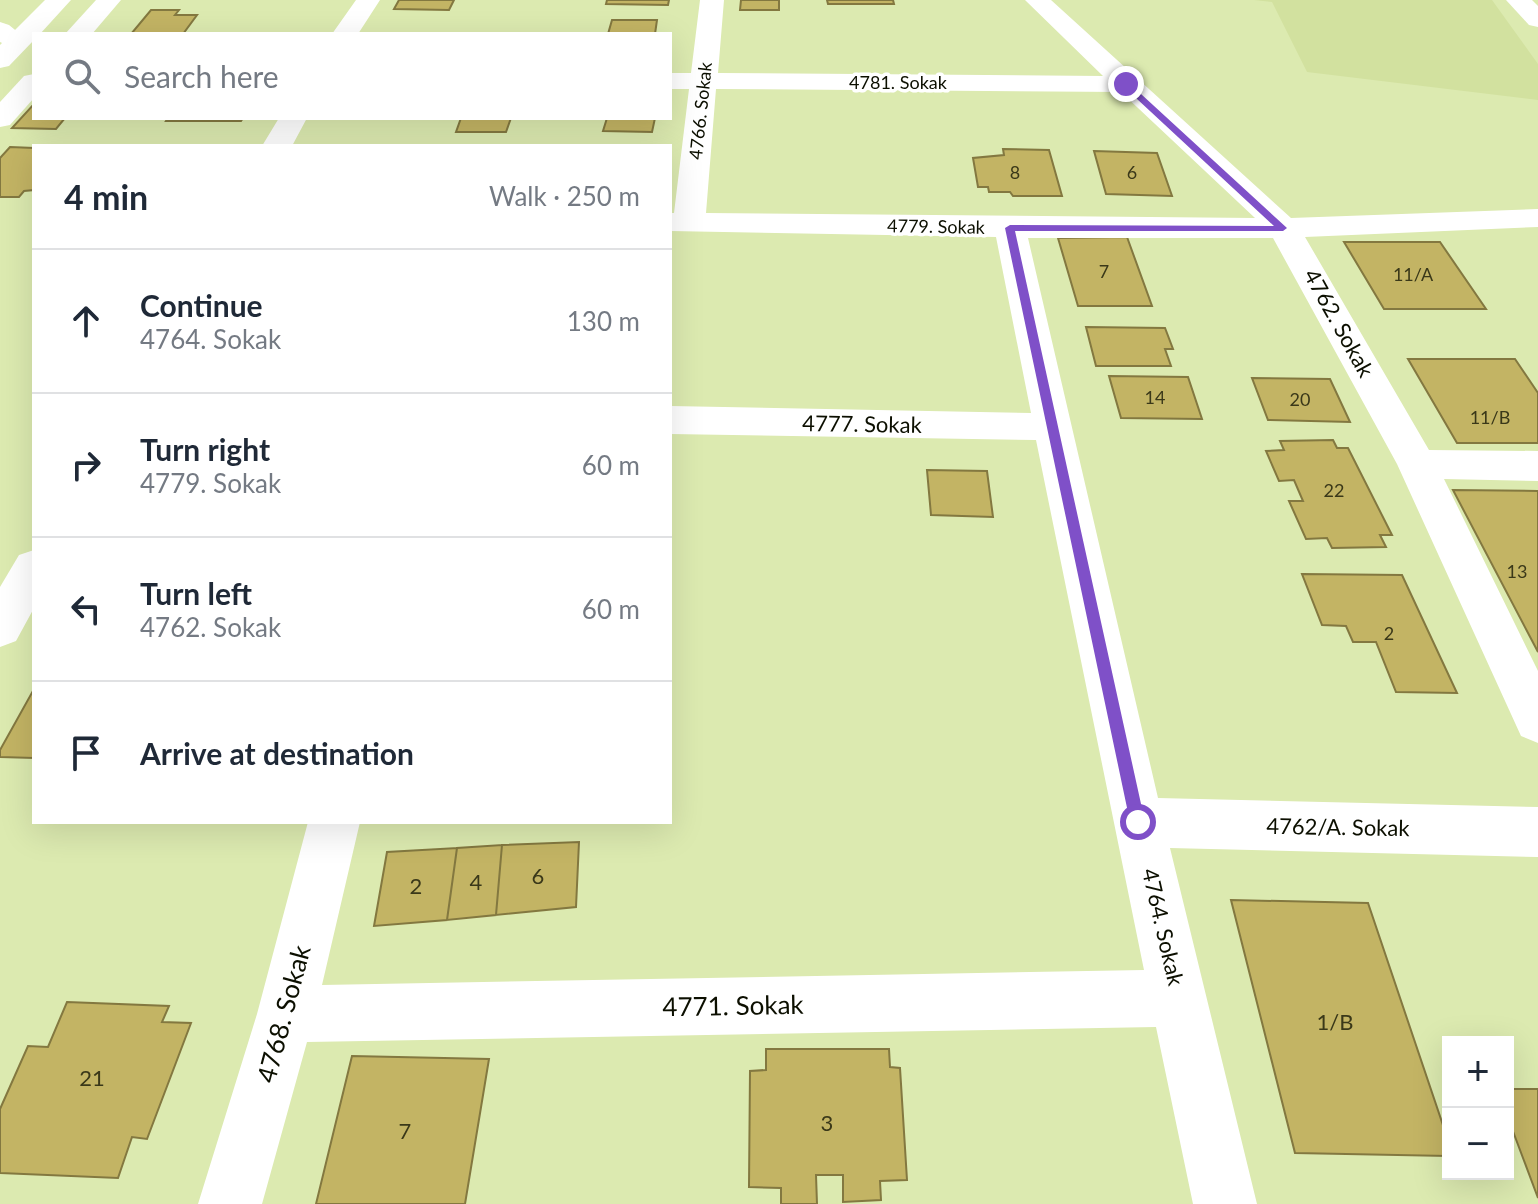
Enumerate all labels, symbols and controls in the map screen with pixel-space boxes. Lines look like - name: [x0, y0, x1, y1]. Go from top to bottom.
- search box: [32, 32, 672, 120]
- icon: search: [60, 54, 104, 98]
- text: Search here: [124, 58, 279, 94]
- street label: 4766. Sokak: [684, 60, 716, 161]
- route end: [1108, 66, 1144, 102]
- street label: 4781. Sokak: [849, 71, 948, 93]
- house number: 8: [1010, 161, 1020, 183]
- house number: 6: [1127, 161, 1137, 183]
- text: 4 min: [64, 176, 148, 217]
- text: Walk · 250 m: [489, 180, 640, 212]
- street label: 4779. Sokak: [887, 214, 986, 238]
- house number: 7: [1099, 260, 1109, 282]
- house number: 11/A: [1393, 263, 1434, 285]
- street label: 4762. Sokak: [1299, 264, 1381, 382]
- text: Continue: [140, 287, 263, 323]
- icon: ahead: [64, 299, 108, 343]
- text: 130 m: [567, 305, 640, 337]
- text: 4764. Sokak: [140, 323, 281, 355]
- house number: 14: [1145, 386, 1165, 408]
- house number: 20: [1290, 388, 1310, 410]
- house number: 11/B: [1470, 406, 1510, 428]
- street label: 4777. Sokak: [802, 409, 923, 438]
- text: Turn right: [140, 431, 270, 467]
- icon: right: [64, 443, 108, 487]
- text: 60 m: [582, 449, 640, 481]
- text: 4779. Sokak: [140, 467, 281, 499]
- house number: 22: [1324, 479, 1344, 501]
- house number: 13: [1507, 560, 1527, 582]
- text: Turn left: [140, 575, 252, 611]
- icon: left: [64, 587, 108, 631]
- text: 60 m: [582, 593, 640, 625]
- text: 4762. Sokak: [140, 611, 281, 643]
- house number: 2: [1384, 622, 1394, 644]
- icon: arrive: [64, 731, 108, 775]
- text: Arrive at destination: [140, 735, 414, 771]
- route start: [1120, 804, 1156, 840]
- street label: 4762/A. Sokak: [1266, 812, 1411, 841]
- house number: 6: [532, 862, 544, 889]
- street label: 4764. Sokak: [1137, 866, 1190, 989]
- house number: 4: [470, 868, 483, 895]
- house number: 2: [410, 872, 422, 899]
- street label: 4768. Sokak: [249, 941, 317, 1086]
- street label: 4771. Sokak: [662, 988, 805, 1022]
- house number: 1/B: [1317, 1008, 1353, 1035]
- map controls: [1442, 1036, 1514, 1180]
- button: +: [1442, 1036, 1514, 1108]
- house number: 21: [79, 1064, 105, 1091]
- button: −: [1442, 1108, 1514, 1180]
- house number: 3: [821, 1109, 833, 1136]
- house number: 7: [399, 1117, 411, 1144]

